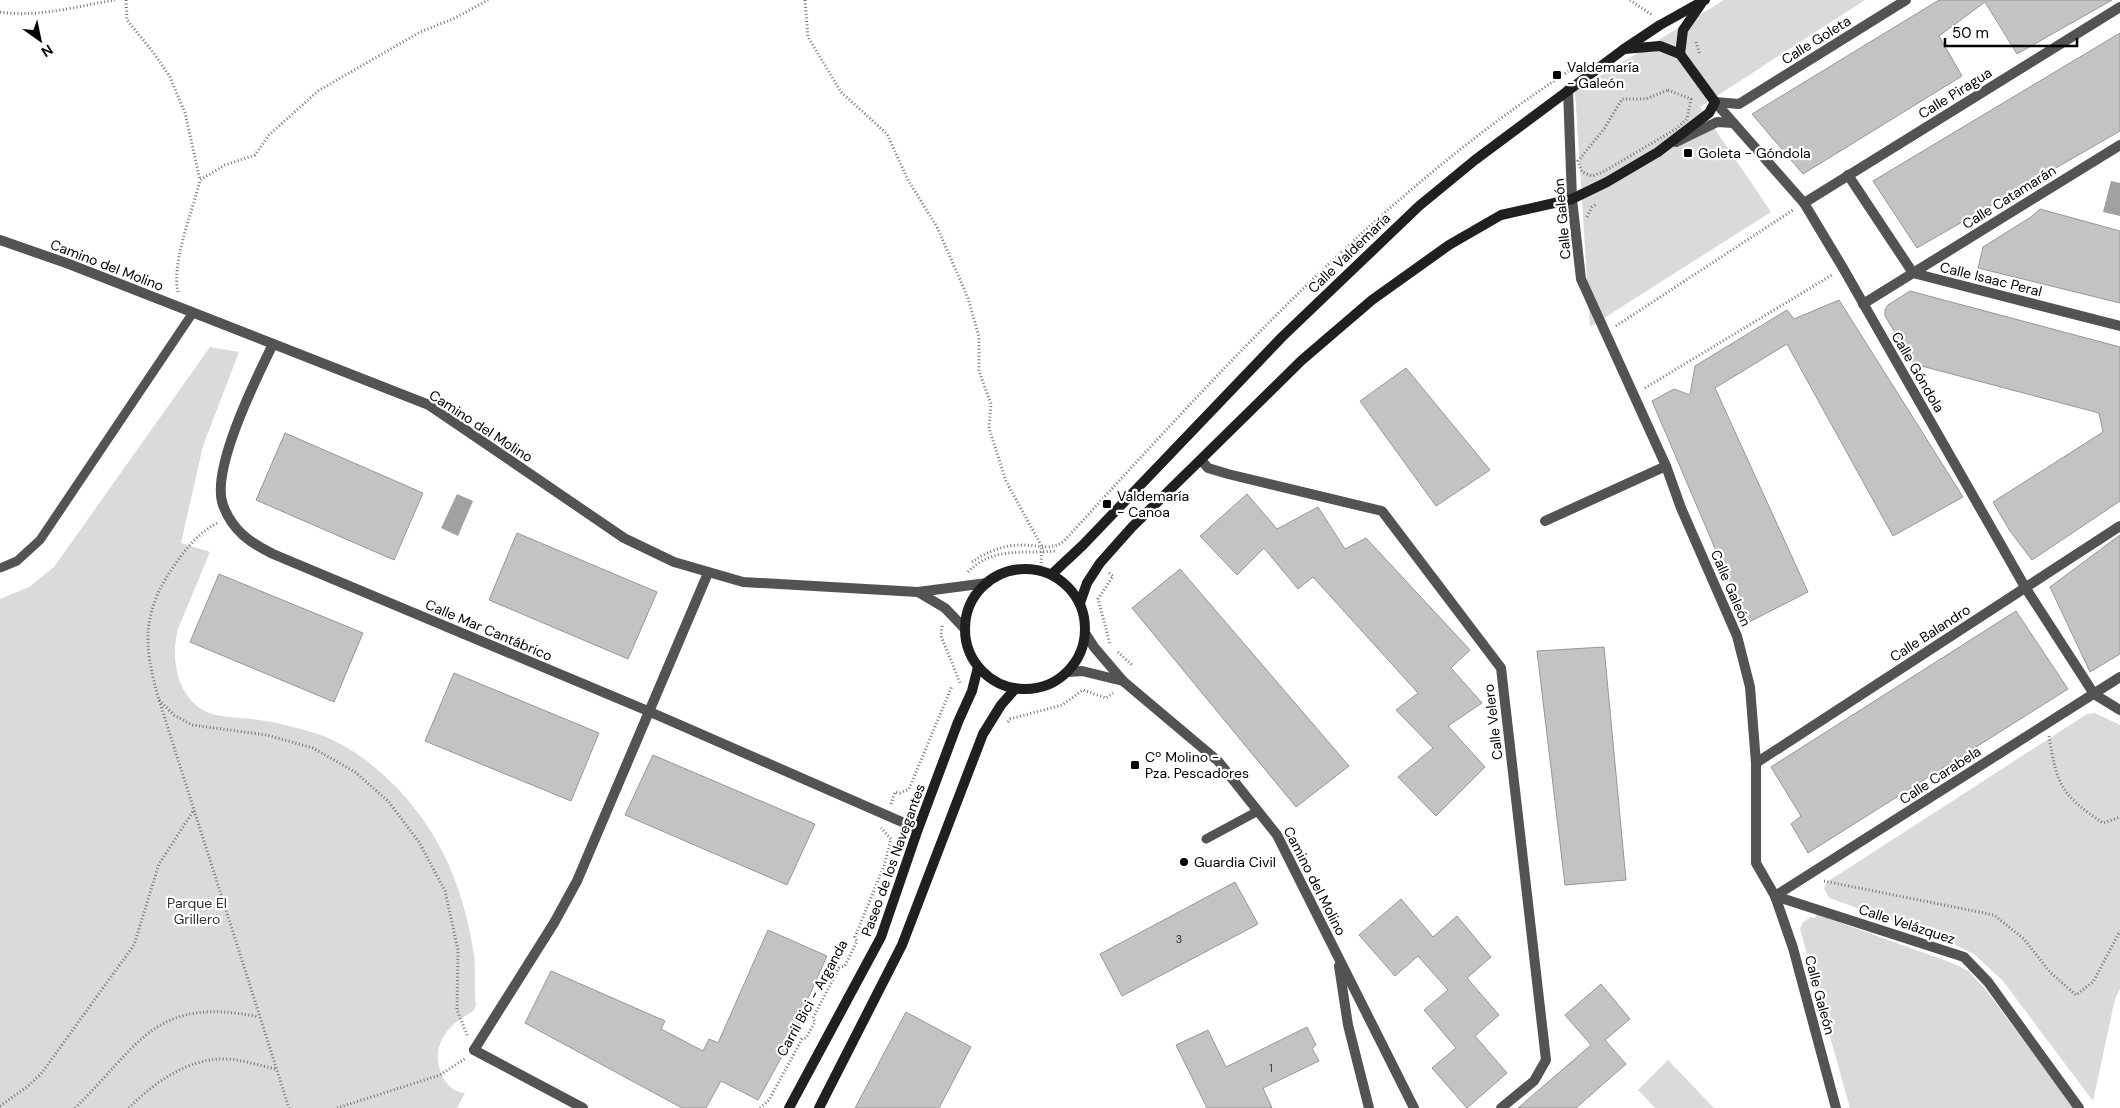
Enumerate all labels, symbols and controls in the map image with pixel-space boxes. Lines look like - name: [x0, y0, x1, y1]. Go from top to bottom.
- street label: Calle Goleta: [1778, 12, 1854, 68]
- north arrow: [15, 15, 65, 65]
- scale bar: [1945, 15, 2078, 47]
- text: 50 m: [1952, 23, 1989, 43]
- text: N: [38, 41, 56, 61]
- place label: Valdemaría - Galeón: [1567, 58, 1639, 92]
- street label: Calle Piragua: [1915, 63, 1995, 123]
- marker: Valdemaría - Galeón: [1551, 69, 1563, 81]
- place label: Goleta - Góndola: [1698, 144, 1811, 162]
- marker: Goleta - Góndola: [1682, 147, 1694, 159]
- street label: Calle Catamarán: [1959, 161, 2059, 233]
- street label: Calle Galeón: [1549, 178, 1575, 260]
- street label: Calle Valdemaría: [1304, 209, 1394, 297]
- street label: Camino del Molino: [48, 235, 166, 295]
- street label: Calle Isaac Peral: [1938, 258, 2044, 300]
- street label: Calle Góndola: [1888, 328, 1948, 416]
- street label: Camino del Molino: [426, 386, 536, 466]
- place label: Valdemaría - Canoa: [1117, 487, 1189, 521]
- marker: Valdemaría - Canoa: [1101, 498, 1113, 510]
- street label: Calle Galeón: [1707, 547, 1755, 629]
- street label: Calle Mar Cantábrico: [423, 595, 555, 665]
- street label: Calle Balandro: [1886, 600, 1974, 666]
- street label: Calle Velero: [1479, 683, 1507, 761]
- street label: Calle Carabela: [1896, 742, 1984, 808]
- place label: Cº Molino - Pza. Pescadores: [1145, 748, 1249, 782]
- marker: Cº Molino - Pza. Pescadores: [1129, 759, 1141, 771]
- street label: Paseo de los Navegantes: [857, 781, 929, 939]
- street label: Camino del Molino: [1280, 823, 1350, 939]
- place label: Guardia Civil: [1194, 853, 1276, 871]
- marker: Guardia Civil: [1178, 856, 1190, 868]
- park label: Parque El Grillero: [167, 894, 227, 928]
- street label: Calle Velázquez: [1857, 900, 1957, 948]
- house number: 3: [1176, 932, 1182, 946]
- street label: Carril Bici - Arganda: [772, 937, 852, 1059]
- street label: Calle Galeón: [1801, 953, 1839, 1037]
- house number: 1: [1269, 1061, 1273, 1075]

